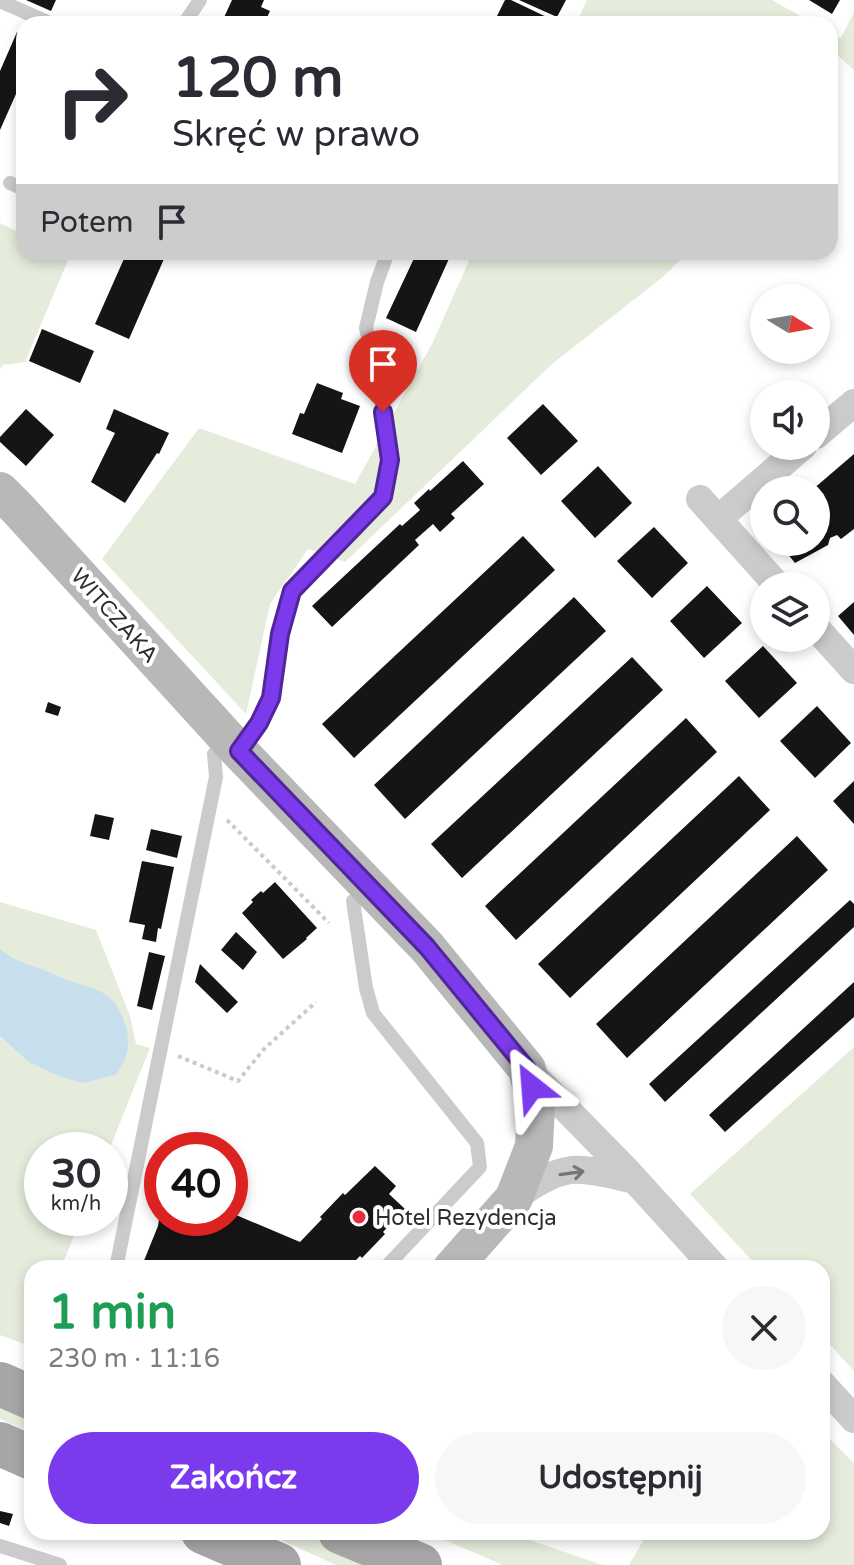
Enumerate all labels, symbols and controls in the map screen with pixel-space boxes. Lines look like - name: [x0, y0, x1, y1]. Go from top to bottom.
- text: 120 m: [172, 45, 343, 112]
- icon: right: [40, 48, 144, 152]
- text: Skręć w prawo: [172, 113, 420, 156]
- icon: arrive: [150, 200, 194, 244]
- text: Potem: [40, 204, 134, 241]
- north arrow: [750, 284, 830, 364]
- map controls: [750, 284, 830, 652]
- pin: [349, 330, 417, 412]
- icon: arrive: [361, 342, 405, 386]
- button: sound: [750, 380, 830, 460]
- button: search: [750, 476, 830, 556]
- street label: WITCZAKA: [65, 563, 163, 668]
- button: layers: [750, 572, 830, 652]
- position arrow: [490, 1045, 574, 1129]
- speed limit sign: 40: [144, 1132, 248, 1236]
- text: 30: [51, 1150, 101, 1198]
- one-way arrow: [558, 1165, 584, 1180]
- text: km/h: [51, 1192, 101, 1216]
- place label: Hotel Rezydencja: [375, 1205, 557, 1231]
- marker: Hotel Rezydencja: [350, 1208, 368, 1226]
- text: 1 min: [48, 1284, 176, 1342]
- button: close: [722, 1286, 806, 1370]
- text: 230 m · 11:16: [48, 1343, 220, 1374]
- button: Zakończ: [48, 1432, 419, 1524]
- button: Udostępnij: [435, 1432, 806, 1524]

